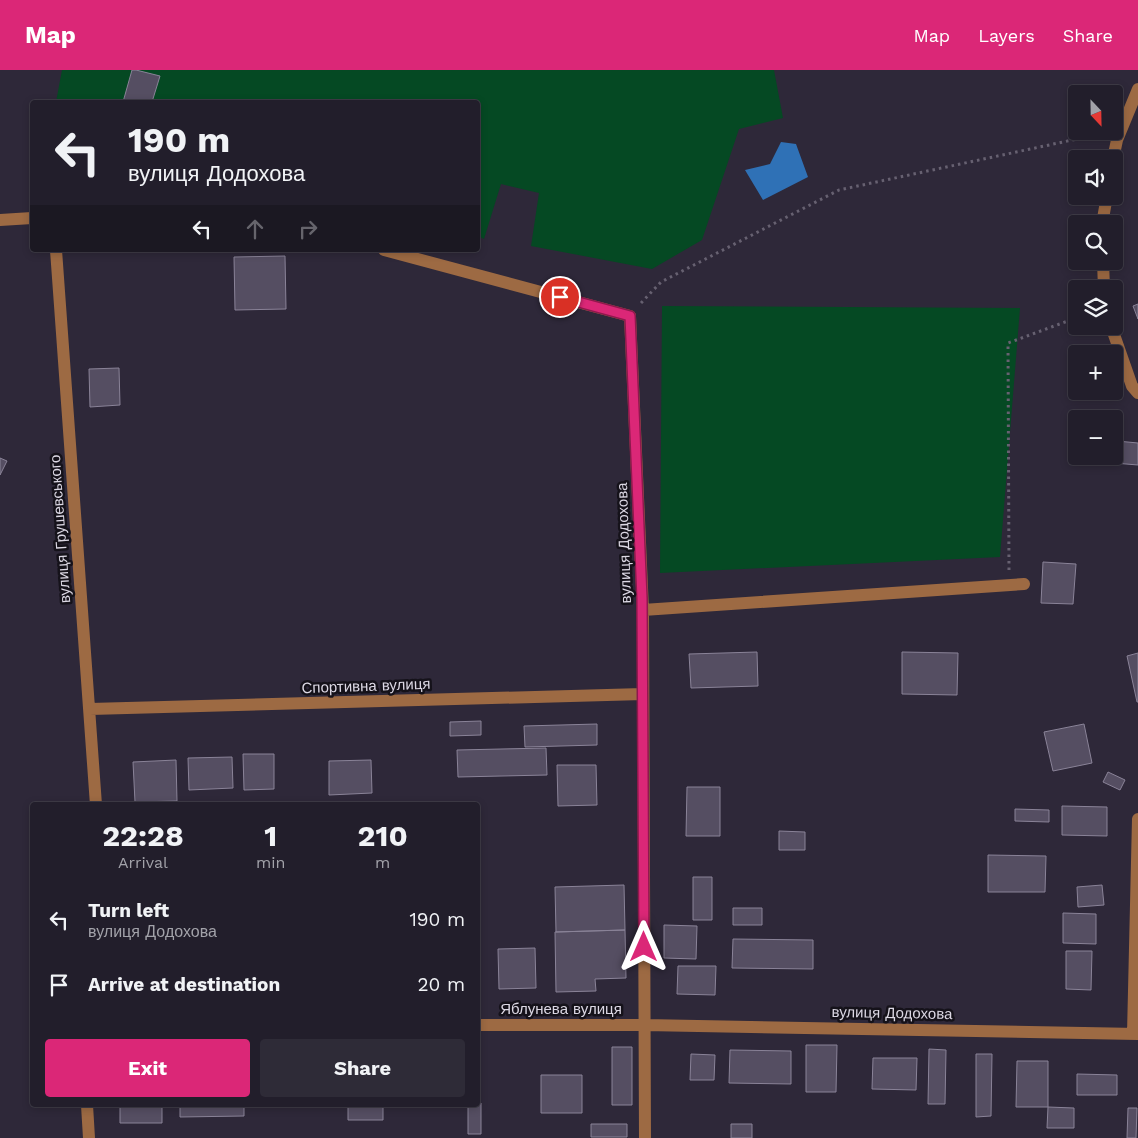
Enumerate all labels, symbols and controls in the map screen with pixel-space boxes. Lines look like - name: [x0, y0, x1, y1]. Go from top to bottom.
- text: Map: [25, 21, 76, 49]
- text: Map: [913, 25, 950, 46]
- text: Layers: [978, 25, 1035, 46]
- text: Share: [1063, 25, 1113, 46]
- north arrow: [1068, 85, 1122, 140]
- map controls: [1068, 85, 1123, 465]
- text: 190 m: [128, 119, 230, 161]
- icon: left: [45, 120, 110, 185]
- button: sound: [1068, 150, 1123, 205]
- text: вулиця Додохова: [128, 161, 305, 186]
- icon: left: [188, 215, 216, 243]
- icon: ahead: [241, 215, 269, 243]
- icon: right: [294, 215, 322, 243]
- button: search: [1068, 215, 1123, 270]
- pin: [539, 276, 581, 318]
- button: layers: [1068, 280, 1123, 335]
- icon: arrive: [546, 283, 574, 311]
- button: +: [1068, 345, 1123, 400]
- button: −: [1068, 410, 1123, 465]
- street label: вулиця Грушевського: [46, 454, 74, 604]
- street label: вулиця Додохова: [613, 482, 635, 604]
- street label: Спортивна вулиця: [301, 675, 431, 697]
- text: 22:28: [102, 818, 184, 853]
- text: 1: [264, 818, 277, 853]
- text: 210: [358, 818, 408, 853]
- text: Arrival: [118, 853, 168, 872]
- text: min: [256, 853, 285, 872]
- text: m: [375, 853, 390, 872]
- text: Turn left: [88, 899, 169, 922]
- icon: left: [45, 906, 73, 934]
- text: 190 m: [409, 908, 465, 931]
- position arrow: [617, 920, 669, 972]
- text: вулиця Додохова: [88, 922, 217, 941]
- icon: arrive: [45, 971, 73, 999]
- text: Arrive at destination: [88, 973, 280, 996]
- text: 20 m: [418, 973, 465, 996]
- street label: Яблунева вулиця: [500, 1000, 622, 1018]
- street label: вулиця Додохова: [831, 1003, 953, 1023]
- button: Exit: [45, 1039, 250, 1097]
- button: Share: [260, 1039, 465, 1097]

